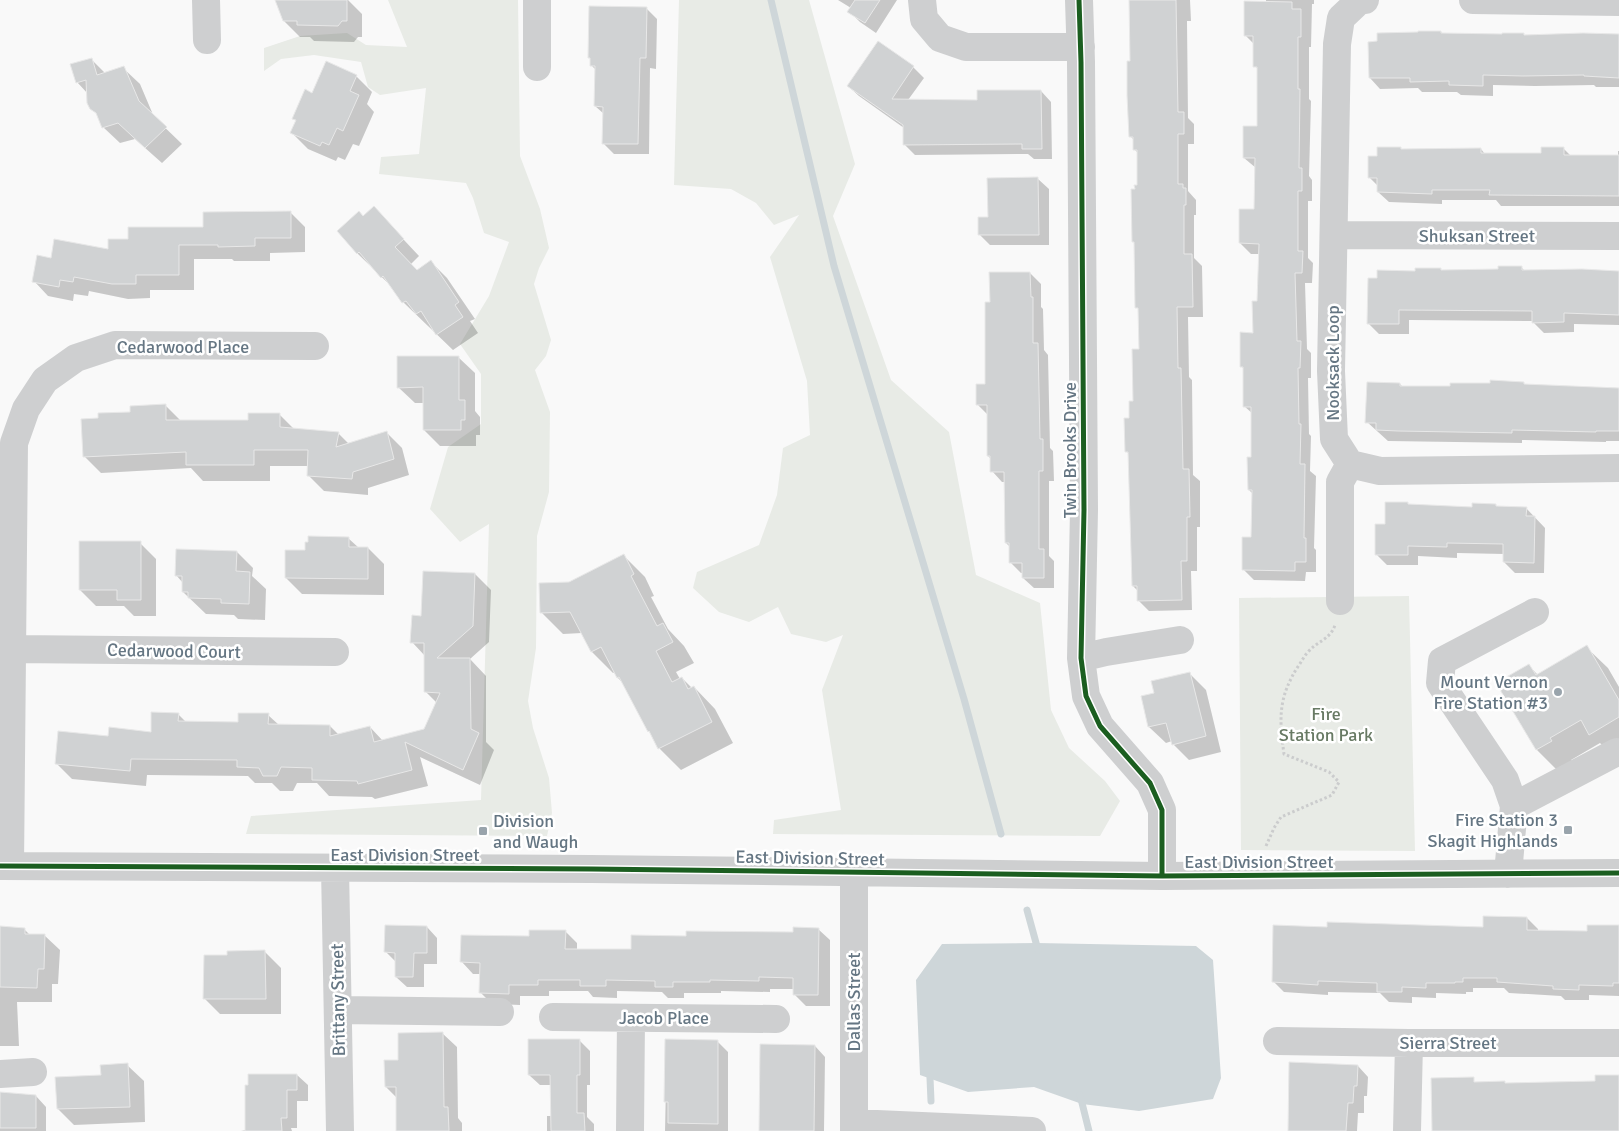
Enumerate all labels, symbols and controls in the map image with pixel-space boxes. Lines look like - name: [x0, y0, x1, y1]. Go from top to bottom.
- street label: Shuksan Street: [1419, 225, 1535, 247]
- street label: Nooksack Loop: [1322, 305, 1344, 421]
- street label: Cedarwood Place: [117, 336, 249, 358]
- street label: Twin Brooks Drive: [1059, 382, 1081, 518]
- street label: Cedarwood Court: [107, 639, 241, 663]
- place label: Mount Vernon Fire Station #3: [1433, 671, 1548, 714]
- marker: Mount Vernon Fire Station #3: [1552, 686, 1564, 698]
- park label: Fire Station Park: [1279, 703, 1373, 746]
- place label: Fire Station 3 Skagit Highlands: [1427, 809, 1558, 852]
- place label: Division and Waugh: [493, 810, 578, 853]
- marker: Fire Station 3 Skagit Highlands: [1562, 824, 1574, 836]
- marker: Division and Waugh: [477, 825, 489, 837]
- street label: East Division Street: [330, 844, 480, 866]
- street label: East Division Street: [735, 846, 885, 870]
- street label: East Division Street: [1184, 851, 1334, 873]
- street label: Brittany Street: [326, 943, 350, 1057]
- street label: Dallas Street: [843, 953, 865, 1051]
- street label: Jacob Place: [619, 1007, 709, 1029]
- street label: Sierra Street: [1400, 1032, 1497, 1054]

